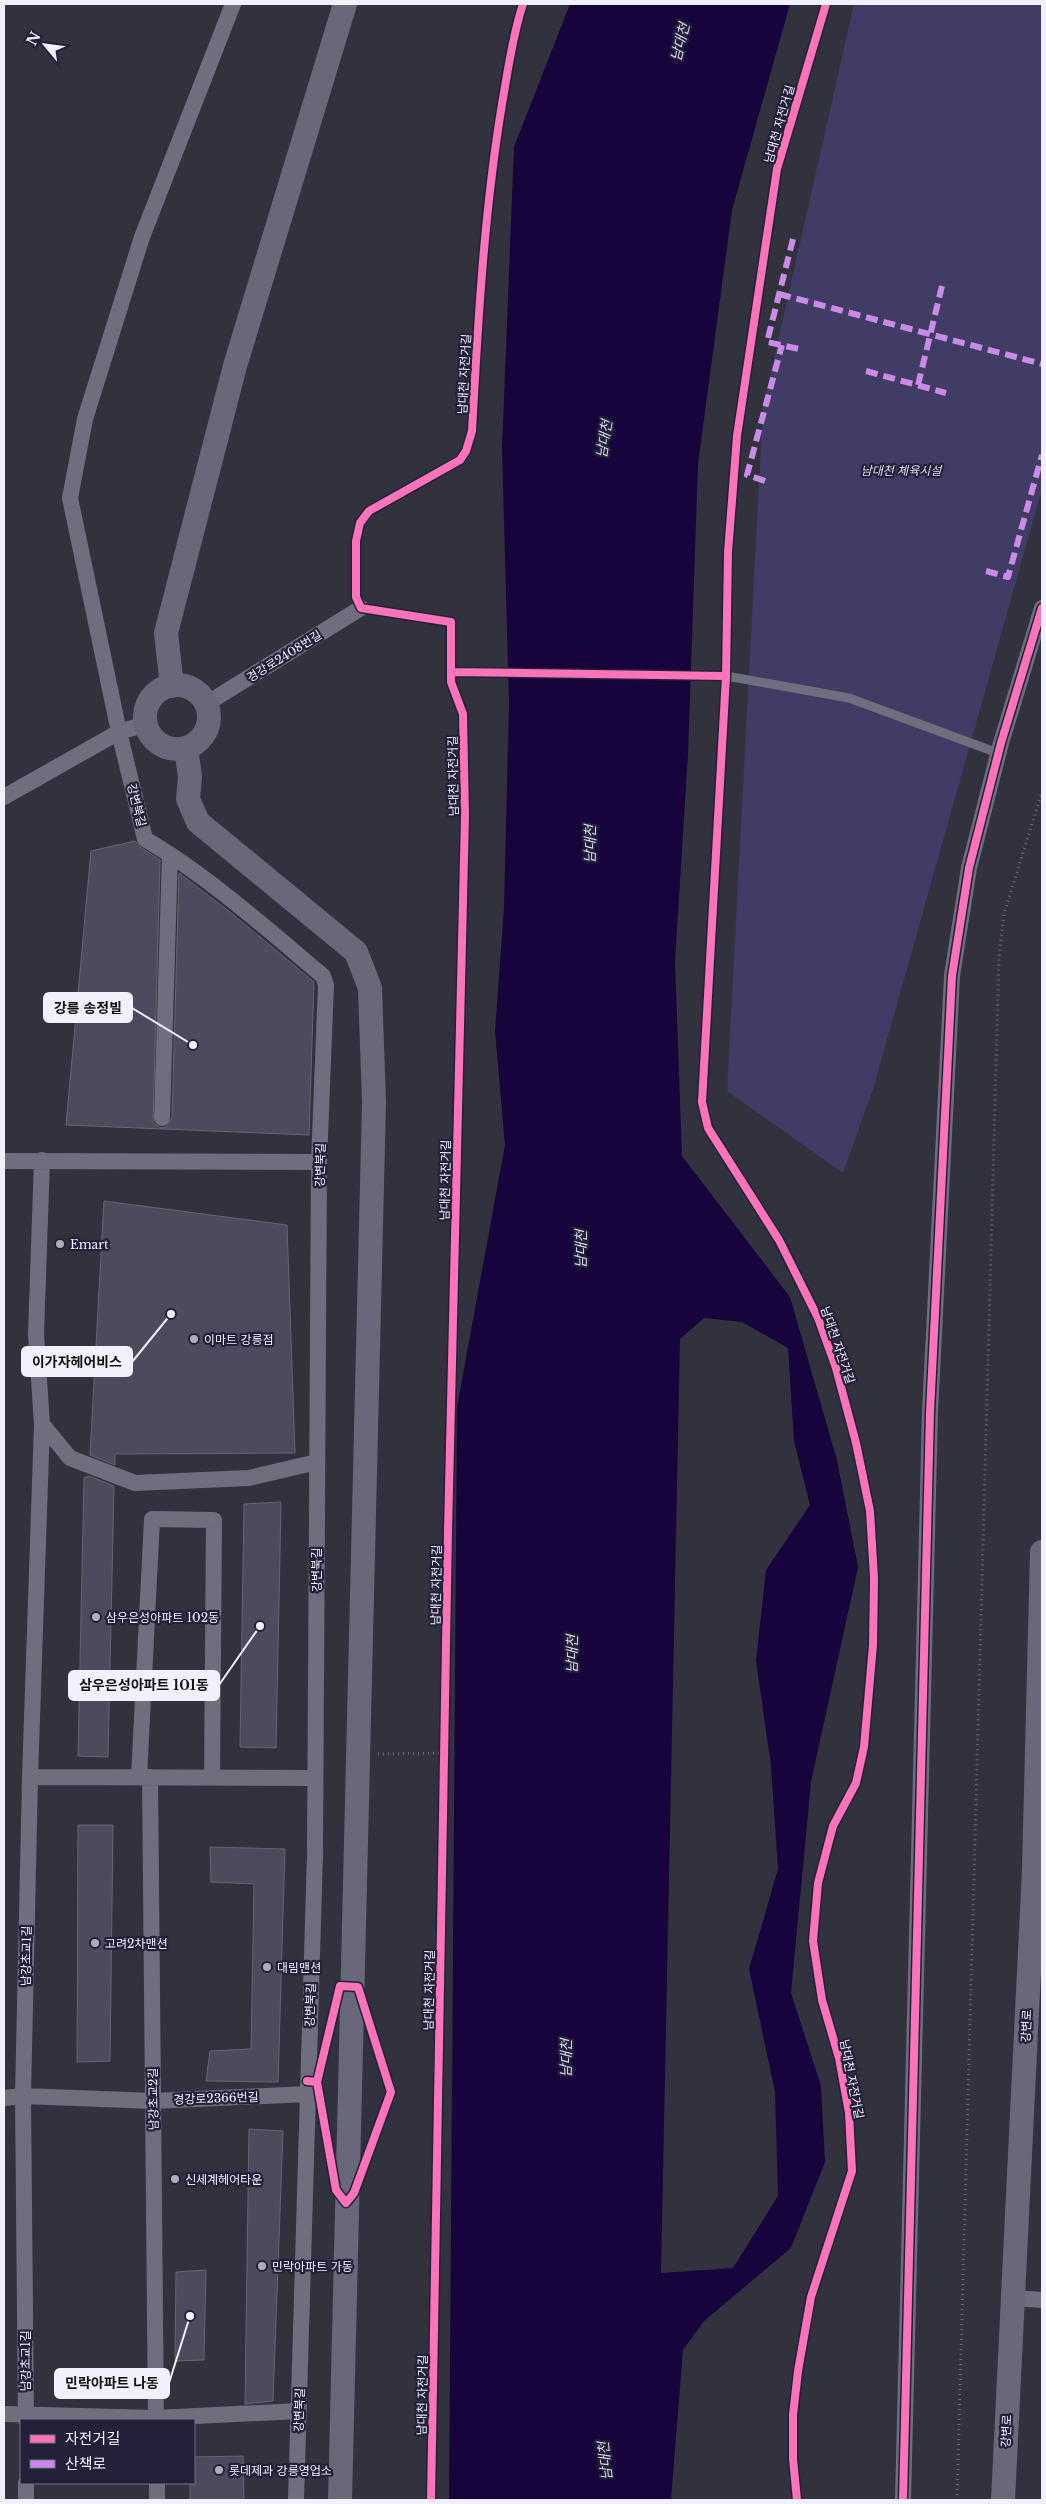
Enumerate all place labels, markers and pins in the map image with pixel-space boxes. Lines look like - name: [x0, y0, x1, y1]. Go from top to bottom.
- callout: 강릉 송정빌: [44, 993, 132, 1022]
- place label: Emart: [70, 1237, 109, 1252]
- marker: Emart: [54, 1238, 66, 1250]
- place label: 이마트 강릉점: [204, 1332, 274, 1347]
- marker: 이마트 강릉점: [188, 1333, 200, 1345]
- callout: 이가자헤어비스: [22, 1347, 132, 1376]
- place label: 삼우은성아파트 102동: [106, 1610, 219, 1625]
- marker: 삼우은성아파트 102동: [90, 1611, 102, 1623]
- callout: 삼우은성아파트 101동: [69, 1671, 219, 1700]
- place label: 고려2차맨션: [105, 1936, 168, 1951]
- marker: 고려2차맨션: [89, 1937, 101, 1949]
- place label: 대림맨션: [277, 1960, 321, 1975]
- marker: 대림맨션: [261, 1961, 273, 1973]
- place label: 신세계헤어타운: [185, 2172, 262, 2187]
- marker: 신세계헤어타운: [169, 2173, 181, 2185]
- place label: 민락아파트 가동: [272, 2259, 353, 2274]
- marker: 민락아파트 가동: [256, 2260, 268, 2272]
- callout: 민락아파트 나동: [55, 2369, 169, 2398]
- place label: 롯데제과 강릉영업소: [229, 2463, 332, 2478]
- marker: 롯데제과 강릉영업소: [213, 2464, 225, 2476]

